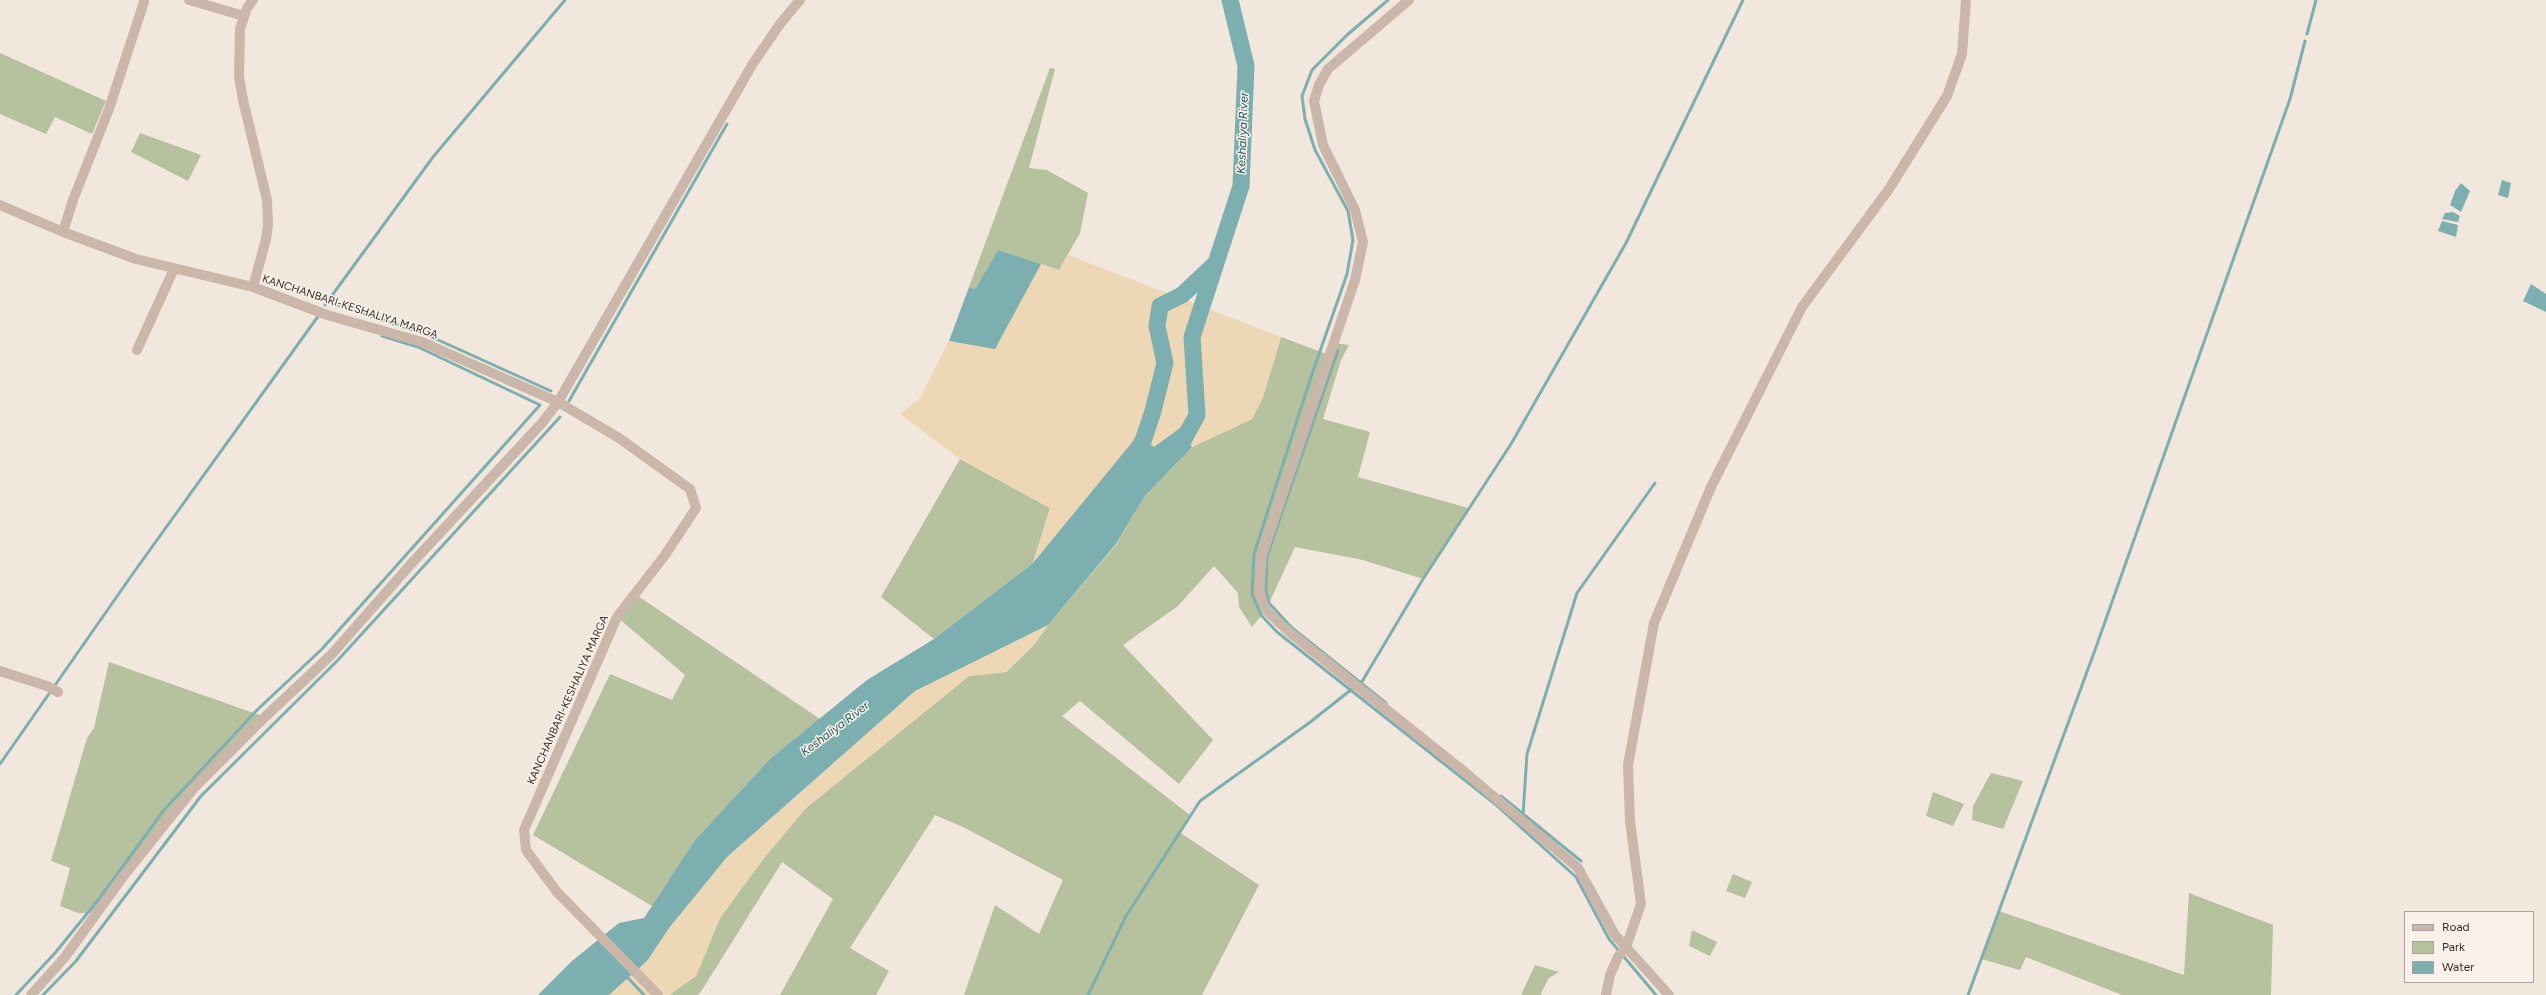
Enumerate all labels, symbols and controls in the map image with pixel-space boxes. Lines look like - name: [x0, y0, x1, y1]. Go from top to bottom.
- water label: Keshaliya River: [1234, 92, 1252, 174]
- street label: KANCHANBARI-KESHALIYA MARGA: [260, 272, 440, 342]
- street label: KANCHANBARI-KESHALIYA MARGA: [525, 613, 611, 787]
- water label: Keshaliya River: [798, 699, 872, 759]
- legend: [2404, 911, 2534, 983]
- text: Road: [2442, 920, 2470, 934]
- text: Park: [2442, 940, 2465, 954]
- text: Water: [2442, 960, 2474, 974]

